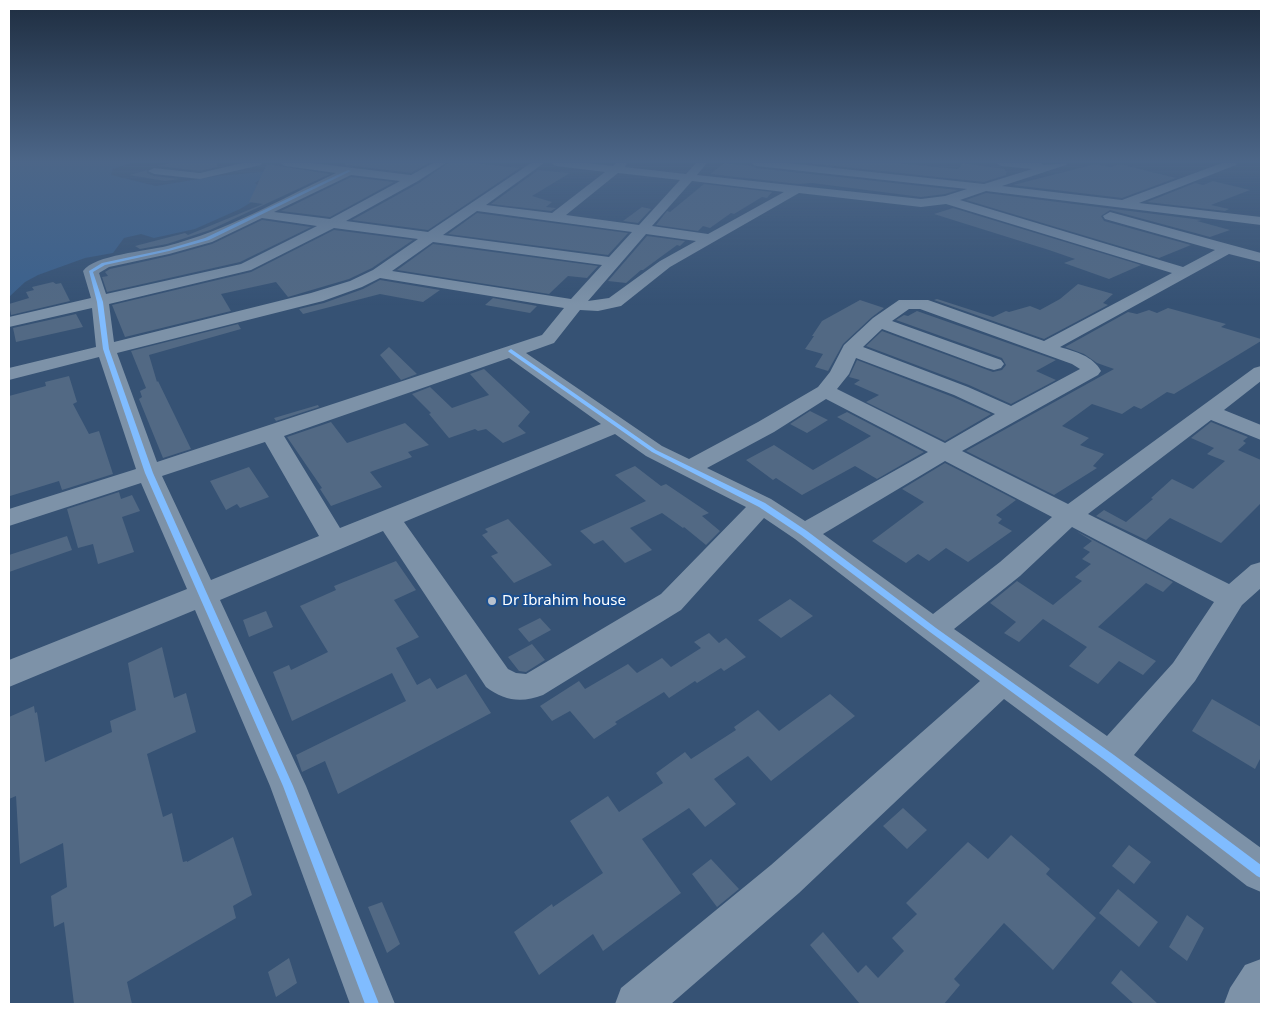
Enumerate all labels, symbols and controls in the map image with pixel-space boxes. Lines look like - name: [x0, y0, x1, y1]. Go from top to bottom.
- place label: Dr Ibrahim house: [502, 592, 626, 610]
- marker: Dr Ibrahim house: [486, 595, 498, 607]

